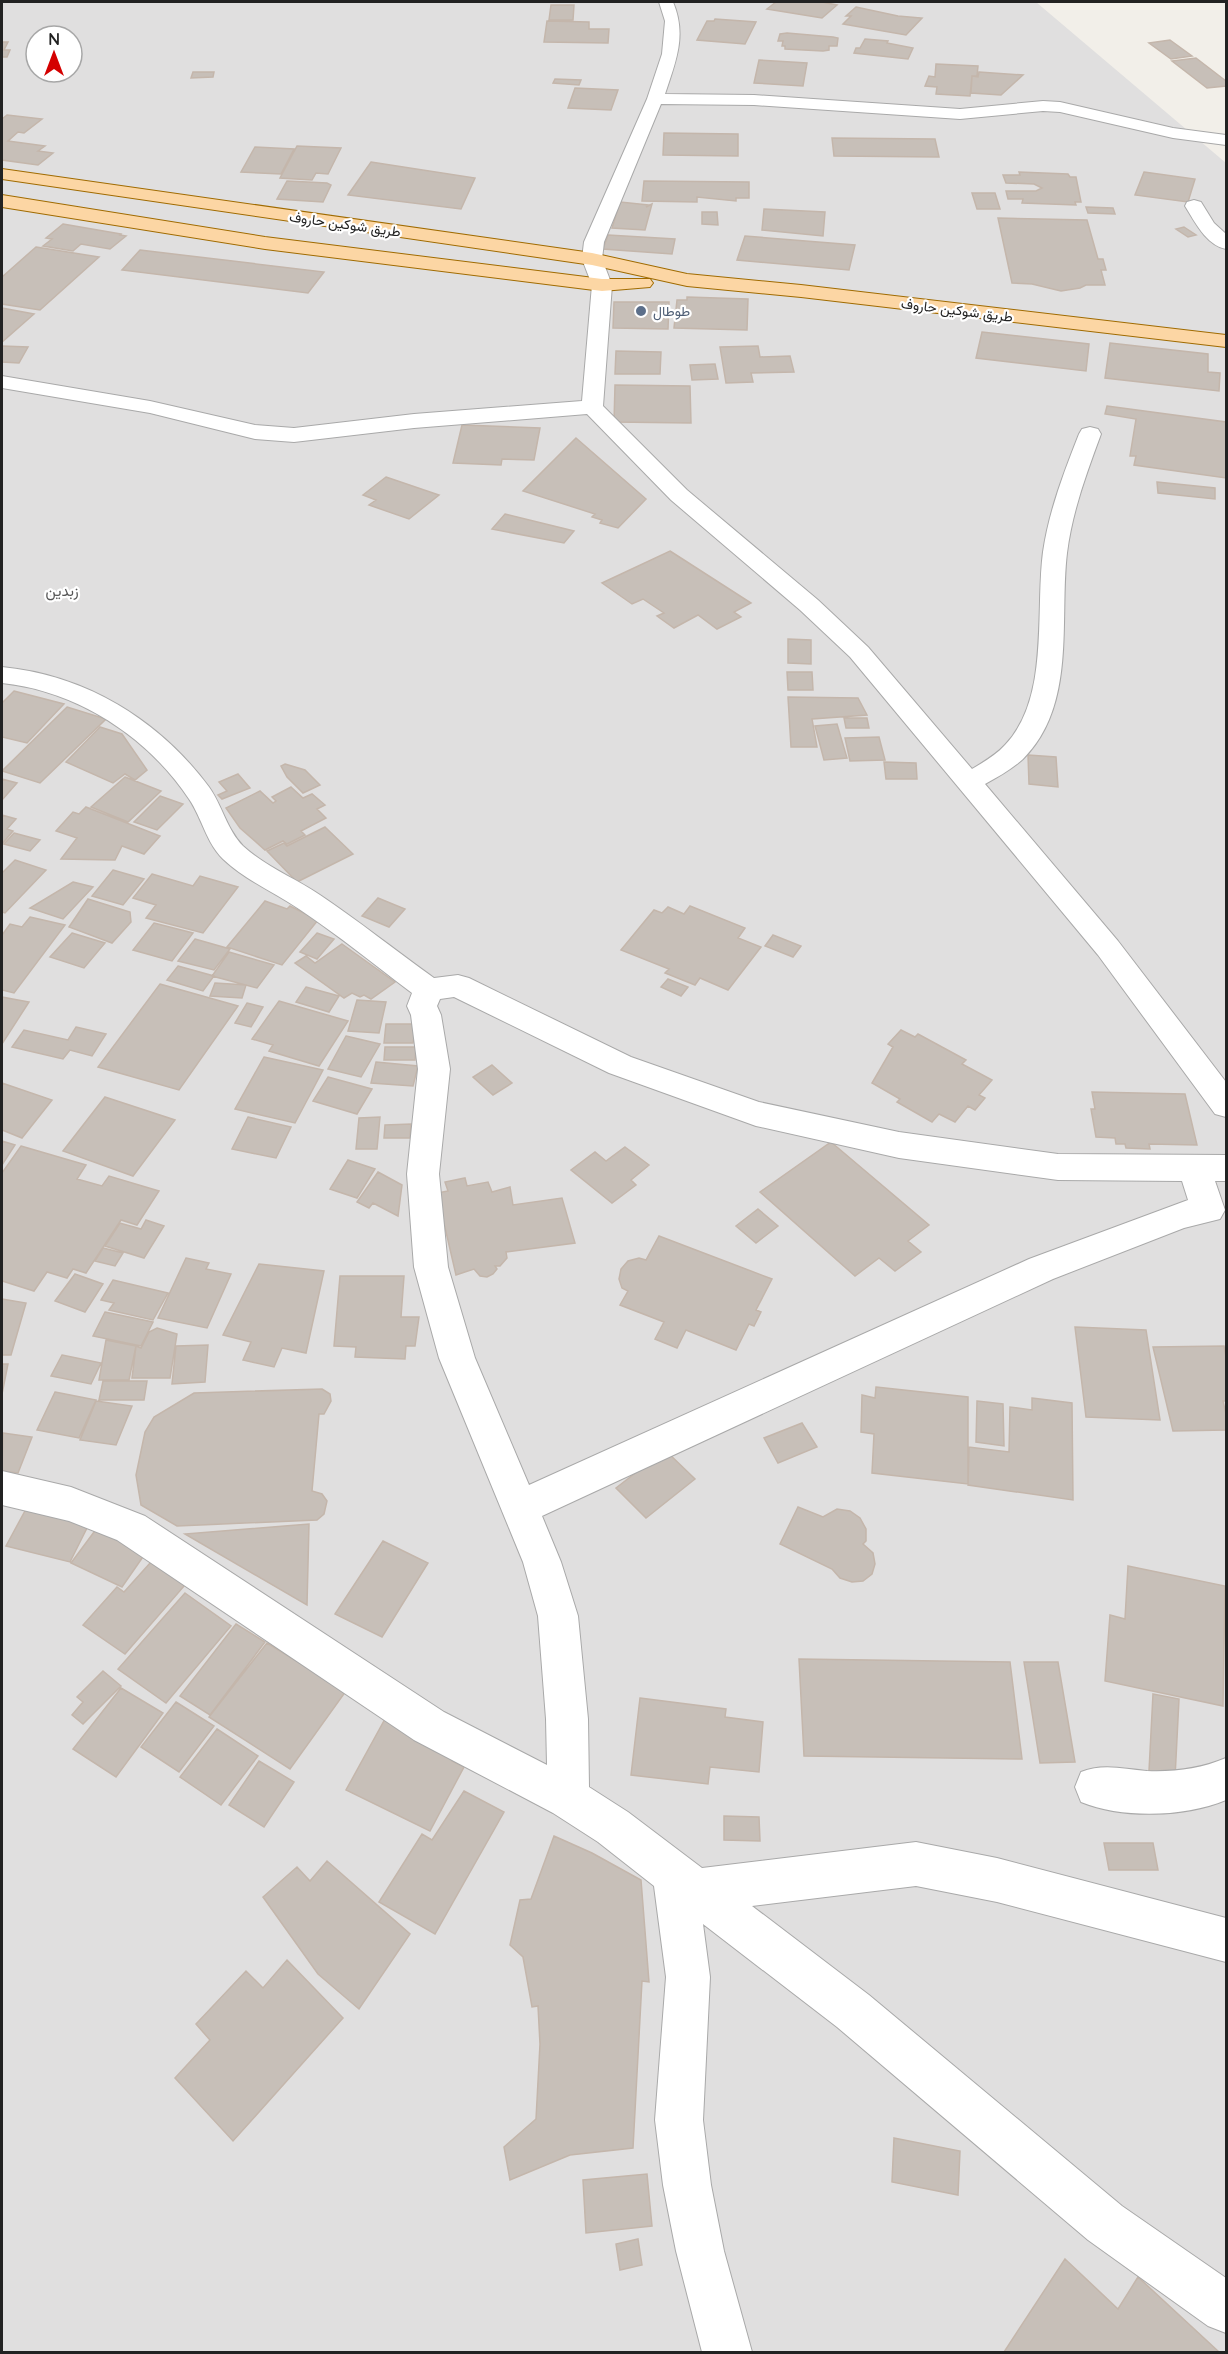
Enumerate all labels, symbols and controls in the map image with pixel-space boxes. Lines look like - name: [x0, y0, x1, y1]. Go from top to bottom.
- north arrow: [24, 24, 84, 84]
- text: N: [48, 29, 60, 49]
- street label: طريق شوكين حاروف: [288, 207, 402, 241]
- street label: طريق شوكين حاروف: [900, 294, 1014, 326]
- place label: طوطال: [653, 302, 690, 321]
- marker: طوطال: [634, 304, 648, 318]
- district label: زبدين: [45, 581, 79, 601]

